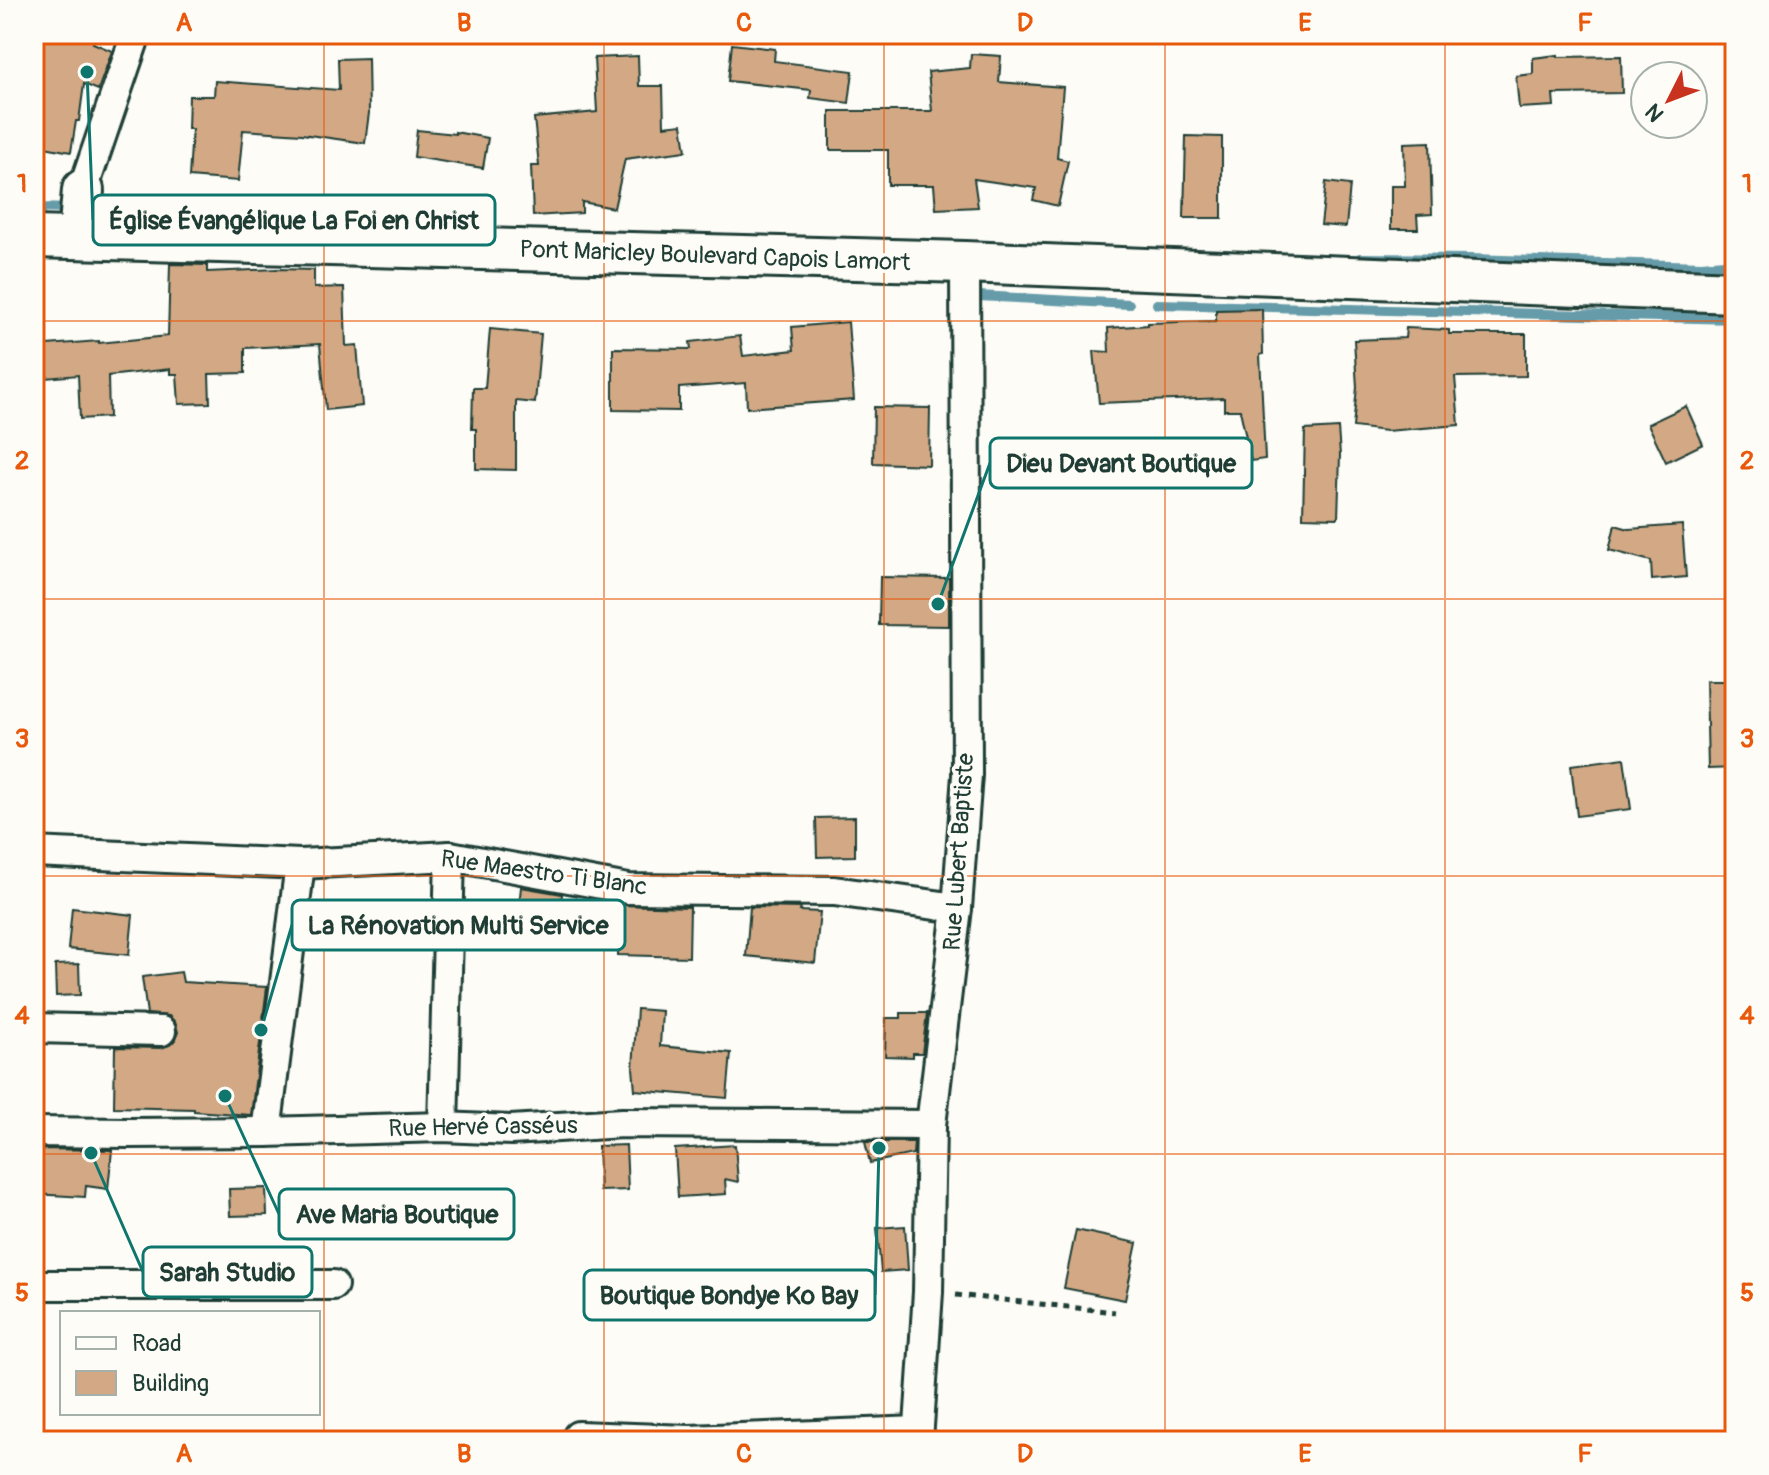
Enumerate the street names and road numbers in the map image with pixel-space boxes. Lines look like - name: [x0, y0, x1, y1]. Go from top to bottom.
- street label: Pont Maricley Boulevard Capois Lamort: [519, 235, 911, 277]
- street label: Rue Lubert Baptiste: [938, 752, 980, 952]
- street label: Rue Maestro Ti Blanc: [439, 844, 649, 902]
- street label: Rue Hervé Casséus: [388, 1111, 578, 1143]

